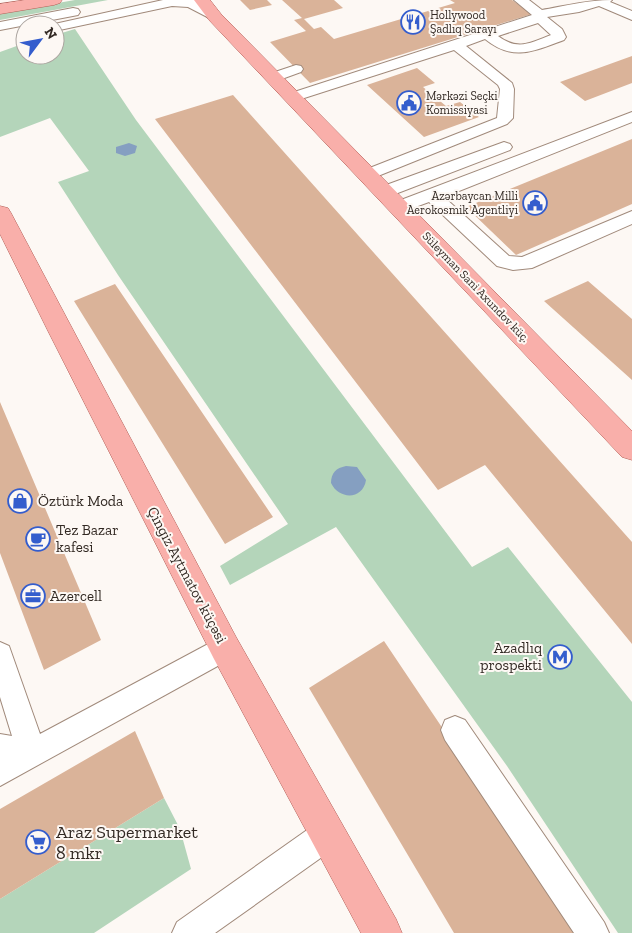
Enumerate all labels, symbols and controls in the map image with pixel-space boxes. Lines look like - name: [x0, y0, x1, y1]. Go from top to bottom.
- place label: Hollywood Şadlıq Sarayı: [430, 8, 497, 36]
- restaurant icon: Hollywood Şadlıq Sarayı: [400, 9, 426, 35]
- north arrow: [15, 15, 65, 65]
- text: N: [41, 24, 61, 43]
- place label: Mərkəzi Seçki Komissiyasi: [426, 89, 498, 117]
- public building icon: Mərkəzi Seçki Komissiyasi: [396, 90, 422, 116]
- place label: Azərbaycan Milli Aerokosmik Agentliyi: [407, 189, 519, 217]
- public building icon: Azərbaycan Milli Aerokosmik Agentliyi: [522, 190, 548, 216]
- street label: Süleyman Sani Axundov küç.: [420, 229, 532, 345]
- shop icon: Öztürk Moda: [7, 488, 33, 514]
- place label: Öztürk Moda: [38, 492, 123, 510]
- street label: Çingiz Aytmatov küçəsi: [143, 504, 231, 646]
- place label: Tez Bazar kafesi: [56, 521, 119, 556]
- cafe icon: Tez Bazar kafesi: [25, 526, 51, 552]
- office icon: Azercell: [20, 583, 46, 609]
- place label: Azercell: [50, 587, 102, 605]
- place label: Azadlıq prospekti: [480, 639, 542, 674]
- metro station icon: Azadlıq prospekti: [547, 644, 573, 670]
- place label: Araz Supermarket 8 mkr: [56, 821, 198, 864]
- supermarket icon: Araz Supermarket 8 mkr: [25, 829, 51, 855]

